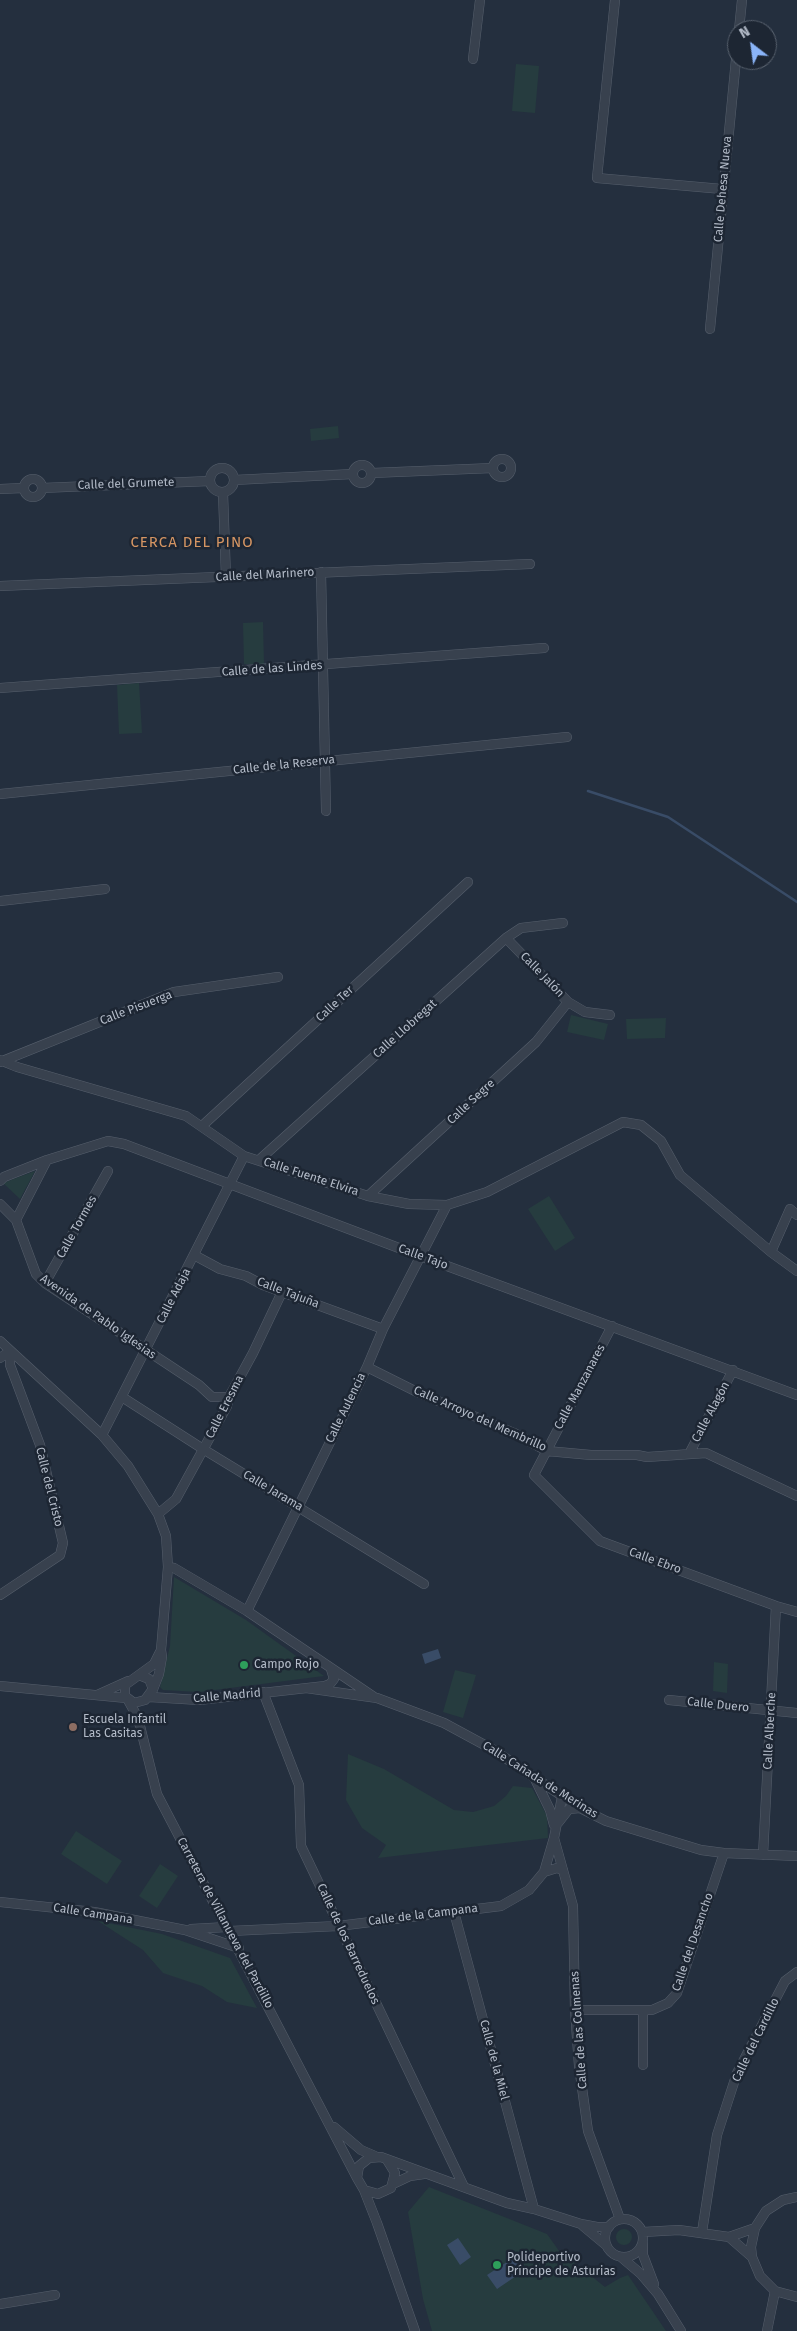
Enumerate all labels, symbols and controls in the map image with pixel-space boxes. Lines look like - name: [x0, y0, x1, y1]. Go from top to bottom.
- north arrow: [727, 20, 777, 70]
- text: N: [736, 23, 753, 42]
- street label: Calle Dehesa Nueva: [711, 135, 735, 243]
- street label: Calle del Grumete: [77, 475, 175, 493]
- district label: CERCA DEL PINO: [129, 534, 255, 552]
- street label: Calle del Marinero: [215, 565, 315, 585]
- street label: Calle de las Lindes: [221, 658, 323, 680]
- street label: Calle de la Reserva: [232, 752, 336, 778]
- street label: Calle Jalón: [517, 949, 567, 1001]
- street label: Calle Ter: [313, 983, 357, 1025]
- street label: Calle Pisuerga: [98, 988, 174, 1028]
- street label: Calle Llobregat: [370, 997, 440, 1061]
- street label: Calle Segre: [444, 1076, 498, 1128]
- street label: Calle Fuente Elvira: [262, 1155, 360, 1199]
- street label: Calle Tormes: [54, 1193, 100, 1261]
- street label: Calle Tajo: [396, 1241, 450, 1273]
- street label: Calle Adaja: [154, 1266, 194, 1326]
- street label: Avenida de Pablo Iglesias: [37, 1272, 159, 1362]
- street label: Calle Tajuña: [255, 1275, 321, 1311]
- street label: Calle Manzanares: [552, 1342, 608, 1432]
- street label: Calle Aulencia: [323, 1371, 369, 1445]
- street label: Calle Eresma: [203, 1373, 247, 1441]
- street label: Calle Alagón: [689, 1379, 733, 1445]
- street label: Calle Arroyo del Membrillo: [411, 1383, 549, 1455]
- street label: Calle del Cristo: [32, 1446, 66, 1528]
- street label: Calle Jarama: [240, 1467, 306, 1515]
- street label: Calle Ebro: [627, 1545, 683, 1577]
- place label: Campo Rojo: [254, 1658, 319, 1672]
- marker: Campo Rojo: [238, 1659, 250, 1671]
- street label: Calle Madrid: [193, 1686, 261, 1706]
- street label: Calle Alberche: [761, 1692, 779, 1770]
- street label: Calle Duero: [686, 1695, 750, 1715]
- place label: Escuela Infantil Las Casitas: [83, 1713, 166, 1741]
- marker: Escuela Infantil Las Casitas: [67, 1721, 79, 1733]
- street label: Calle Cañada de Merinas: [480, 1739, 600, 1821]
- street label: Carretera de Villanueva del Pardillo: [174, 1835, 276, 2011]
- street label: Calle de los Barreduelos: [314, 1881, 382, 2007]
- street label: Calle del Desancho: [669, 1891, 717, 1993]
- street label: Calle Campana: [52, 1901, 134, 1927]
- street label: Calle de la Campana: [367, 1901, 479, 1929]
- street label: Calle de las Colmenas: [568, 1971, 590, 2089]
- street label: Calle del Cardillo: [729, 1995, 783, 2085]
- street label: Calle de la Miel: [476, 2018, 512, 2102]
- place label: Polideportivo Príncipe de Asturias: [507, 2251, 615, 2279]
- marker: Polideportivo Príncipe de Asturias: [491, 2259, 503, 2271]

